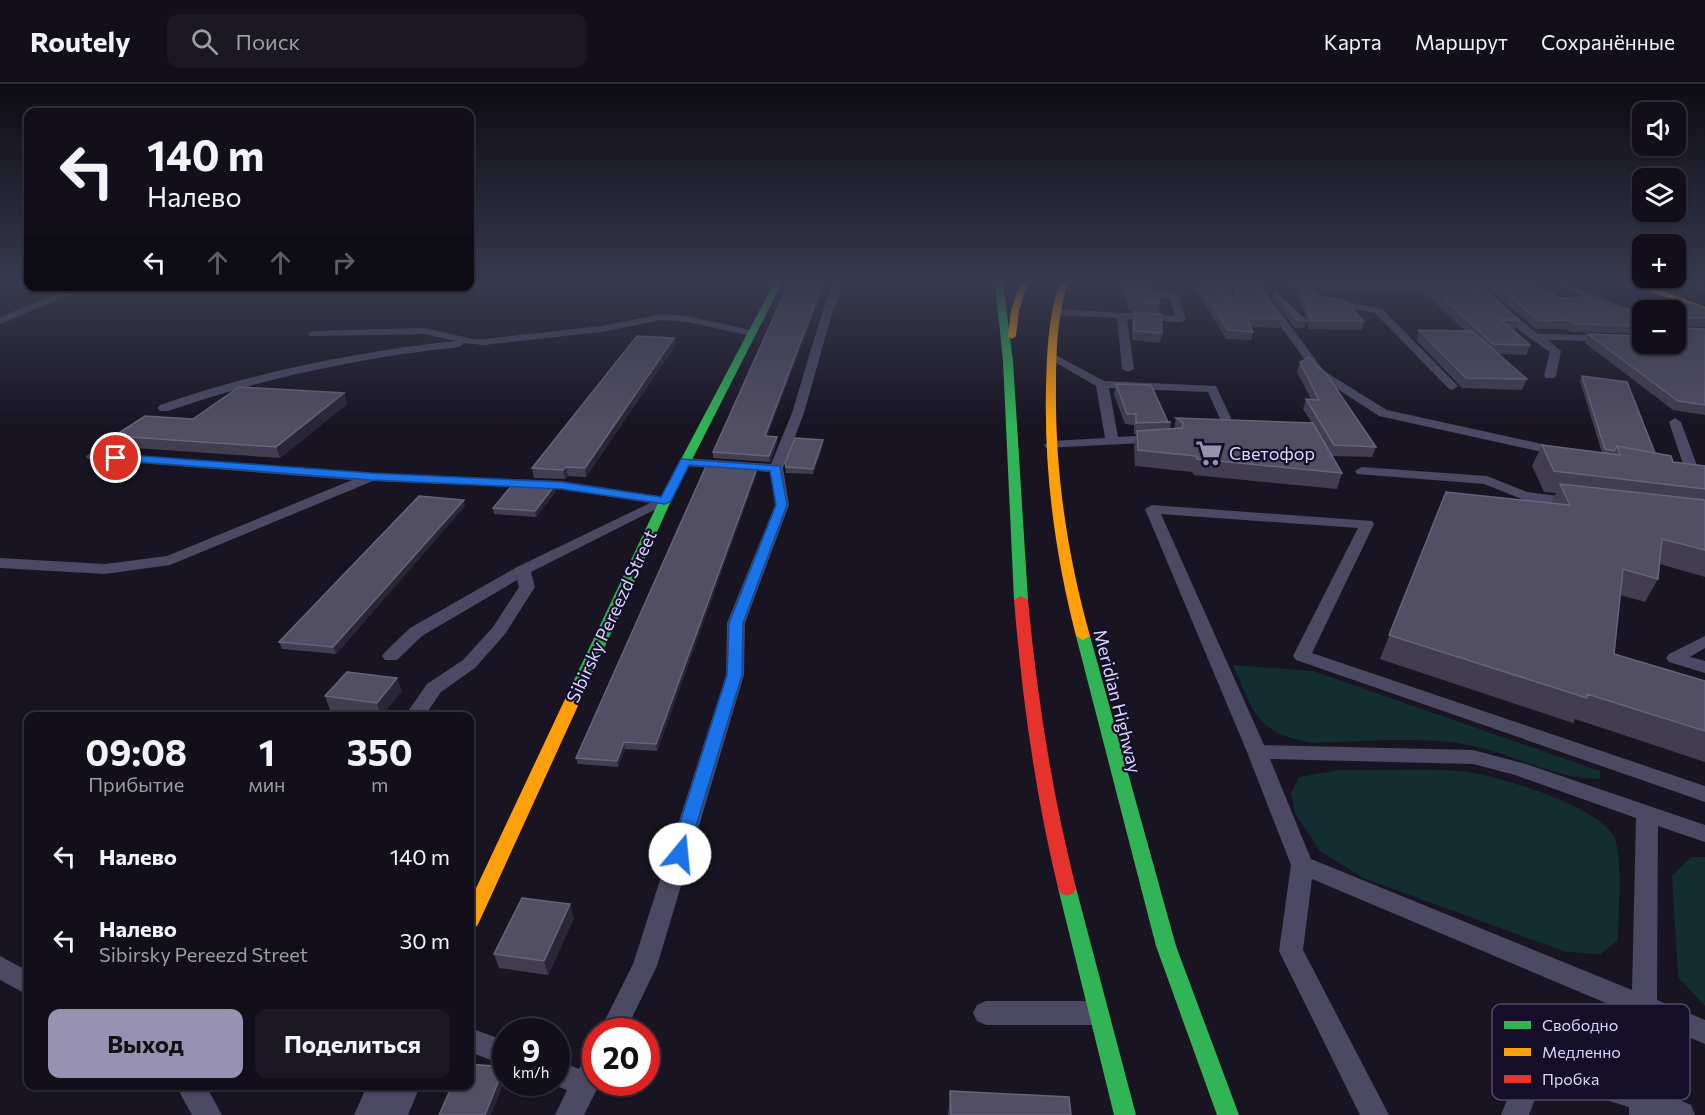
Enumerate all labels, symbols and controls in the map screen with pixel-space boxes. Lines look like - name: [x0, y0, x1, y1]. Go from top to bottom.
- search box: [167, 14, 587, 68]
- text: Routely: [30, 24, 131, 58]
- icon: search: [188, 25, 221, 58]
- text: Поиск: [236, 28, 300, 55]
- text: Карта: [1324, 29, 1382, 54]
- text: Маршрут: [1415, 29, 1508, 54]
- text: Сохранённые: [1541, 29, 1675, 54]
- map controls: [1632, 102, 1686, 354]
- button: sound: [1632, 102, 1686, 156]
- text: 140 m: [147, 128, 264, 180]
- icon: left: [48, 132, 126, 210]
- button: layers: [1632, 168, 1686, 222]
- text: Налево: [147, 180, 242, 213]
- button: +: [1632, 234, 1686, 288]
- icon: left: [138, 246, 171, 279]
- icon: ahead: [201, 246, 234, 279]
- icon: ahead: [264, 246, 297, 279]
- icon: right: [327, 246, 360, 279]
- button: −: [1632, 300, 1686, 354]
- pin: [90, 432, 141, 483]
- supermarket icon: Светофор: [1194, 438, 1224, 468]
- icon: arrive: [99, 441, 132, 474]
- place label: Светофор: [1229, 442, 1315, 464]
- street label: Sibirsky Pereezd Street: [561, 526, 661, 706]
- street label: Meridian Highway: [1089, 627, 1147, 775]
- text: 09:08: [85, 729, 187, 773]
- text: 1: [259, 729, 275, 773]
- text: 350: [347, 729, 413, 773]
- text: Прибытие: [88, 772, 184, 796]
- text: мин: [248, 772, 286, 796]
- text: m: [371, 772, 388, 796]
- position arrow: [648, 822, 712, 886]
- icon: left: [48, 840, 81, 873]
- text: Налево: [99, 843, 177, 870]
- text: 140 m: [390, 843, 450, 870]
- text: Налево: [99, 915, 177, 942]
- icon: left: [48, 924, 81, 957]
- text: 30 m: [400, 927, 450, 954]
- text: Sibirsky Pereezd Street: [99, 942, 308, 966]
- legend: [1492, 1004, 1690, 1100]
- button: Выход: [48, 1009, 243, 1078]
- button: Поделиться: [255, 1009, 450, 1078]
- text: Свободно: [1542, 1015, 1618, 1034]
- speed limit sign: 20: [582, 1018, 660, 1096]
- text: 9: [522, 1031, 540, 1068]
- text: Медленно: [1542, 1042, 1621, 1061]
- text: km/h: [513, 1063, 549, 1081]
- text: Пробка: [1542, 1069, 1599, 1088]

